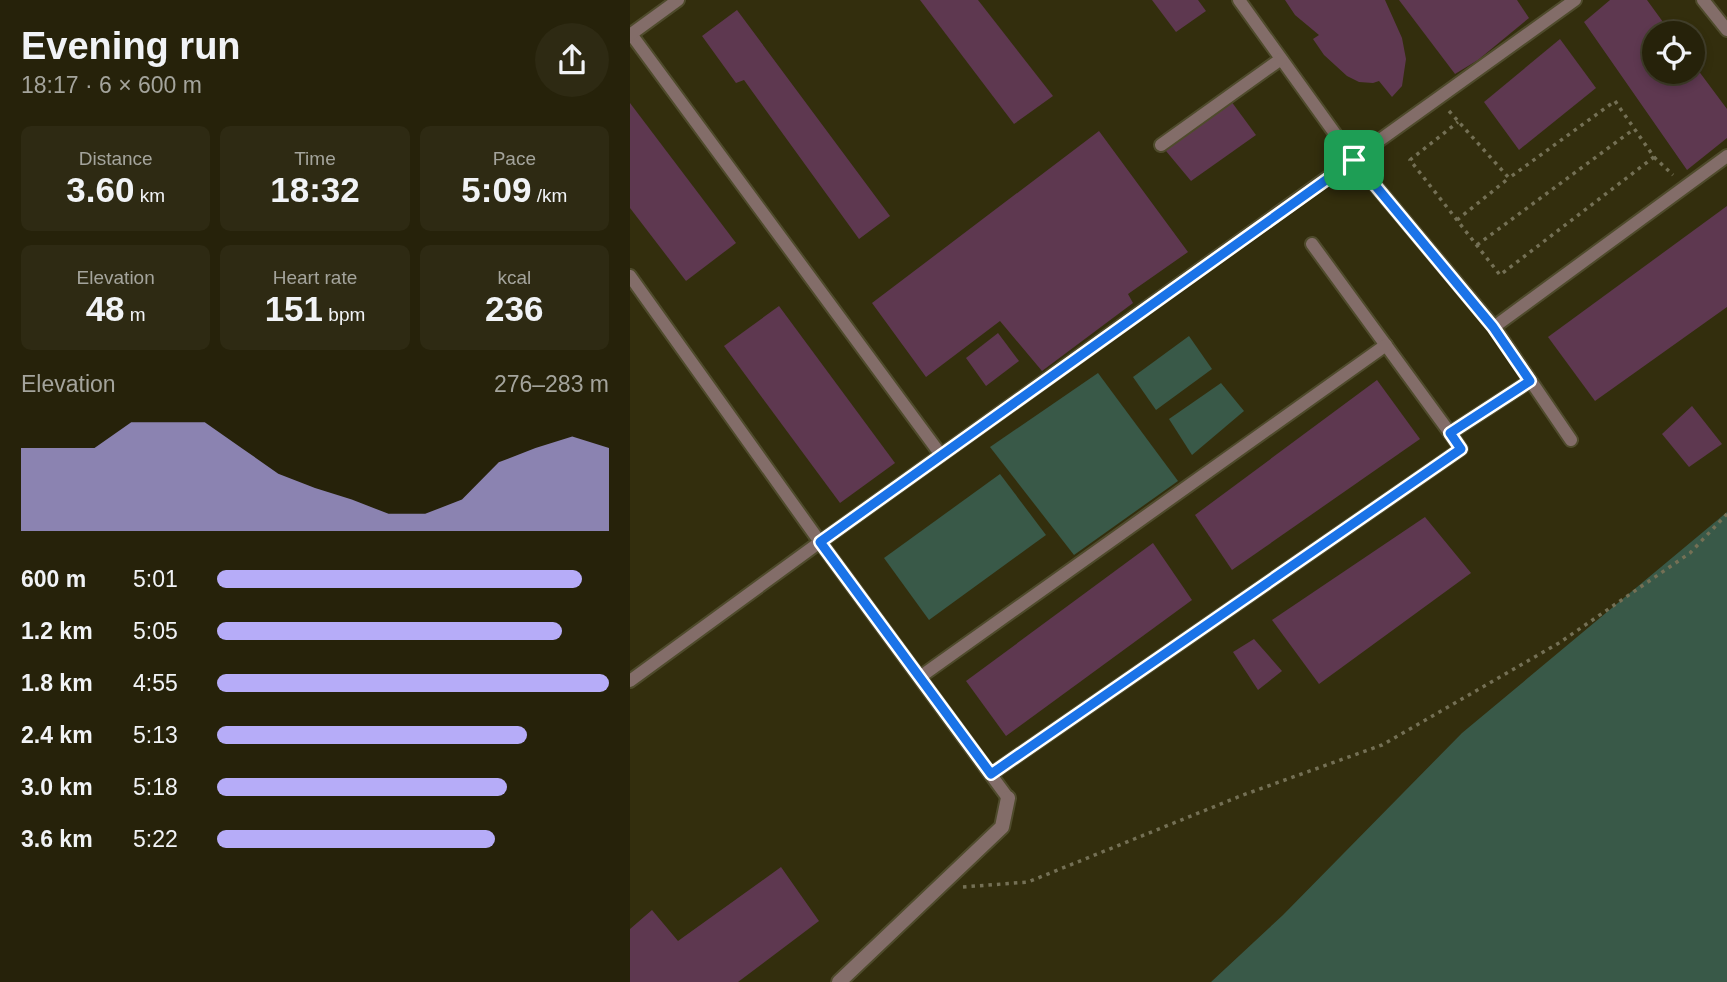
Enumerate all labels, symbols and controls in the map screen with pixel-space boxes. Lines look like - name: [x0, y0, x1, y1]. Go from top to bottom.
- map controls: [1642, 21, 1705, 84]
- button: locate: [1642, 21, 1705, 84]
- button: share: [535, 23, 609, 97]
- text: Evening run: [21, 25, 241, 67]
- text: 18:17 · 6 × 600 m: [21, 72, 202, 98]
- pin: [1324, 130, 1384, 190]
- icon: arrive: [1335, 141, 1373, 179]
- text: Distance: [79, 148, 153, 169]
- text: Time: [294, 148, 336, 169]
- text: Pace: [493, 148, 536, 169]
- text: 3.60: [66, 170, 134, 209]
- text: 18:32: [270, 170, 360, 209]
- text: 5:09: [461, 170, 531, 209]
- text: km: [134, 185, 165, 206]
- text: /km: [531, 185, 567, 206]
- text: Elevation: [77, 267, 155, 288]
- text: Heart rate: [273, 267, 357, 288]
- text: kcal: [497, 267, 531, 288]
- text: 48: [86, 289, 125, 328]
- text: 151: [265, 289, 323, 328]
- text: 236: [485, 289, 544, 328]
- text: m: [125, 304, 146, 325]
- text: bpm: [323, 304, 365, 325]
- text: Elevation: [21, 371, 116, 397]
- text: 276–283 m: [494, 371, 609, 397]
- text: 600 m: [21, 566, 86, 592]
- text: 5:01: [133, 566, 178, 592]
- text: 1.2 km: [21, 618, 93, 644]
- text: 5:05: [133, 618, 178, 644]
- text: 1.8 km: [21, 670, 93, 696]
- text: 4:55: [133, 670, 178, 696]
- text: 2.4 km: [21, 722, 93, 748]
- text: 5:13: [133, 722, 178, 748]
- text: 3.0 km: [21, 774, 93, 800]
- text: 5:18: [133, 774, 178, 800]
- text: 3.6 km: [21, 826, 93, 852]
- text: 5:22: [133, 826, 178, 852]

